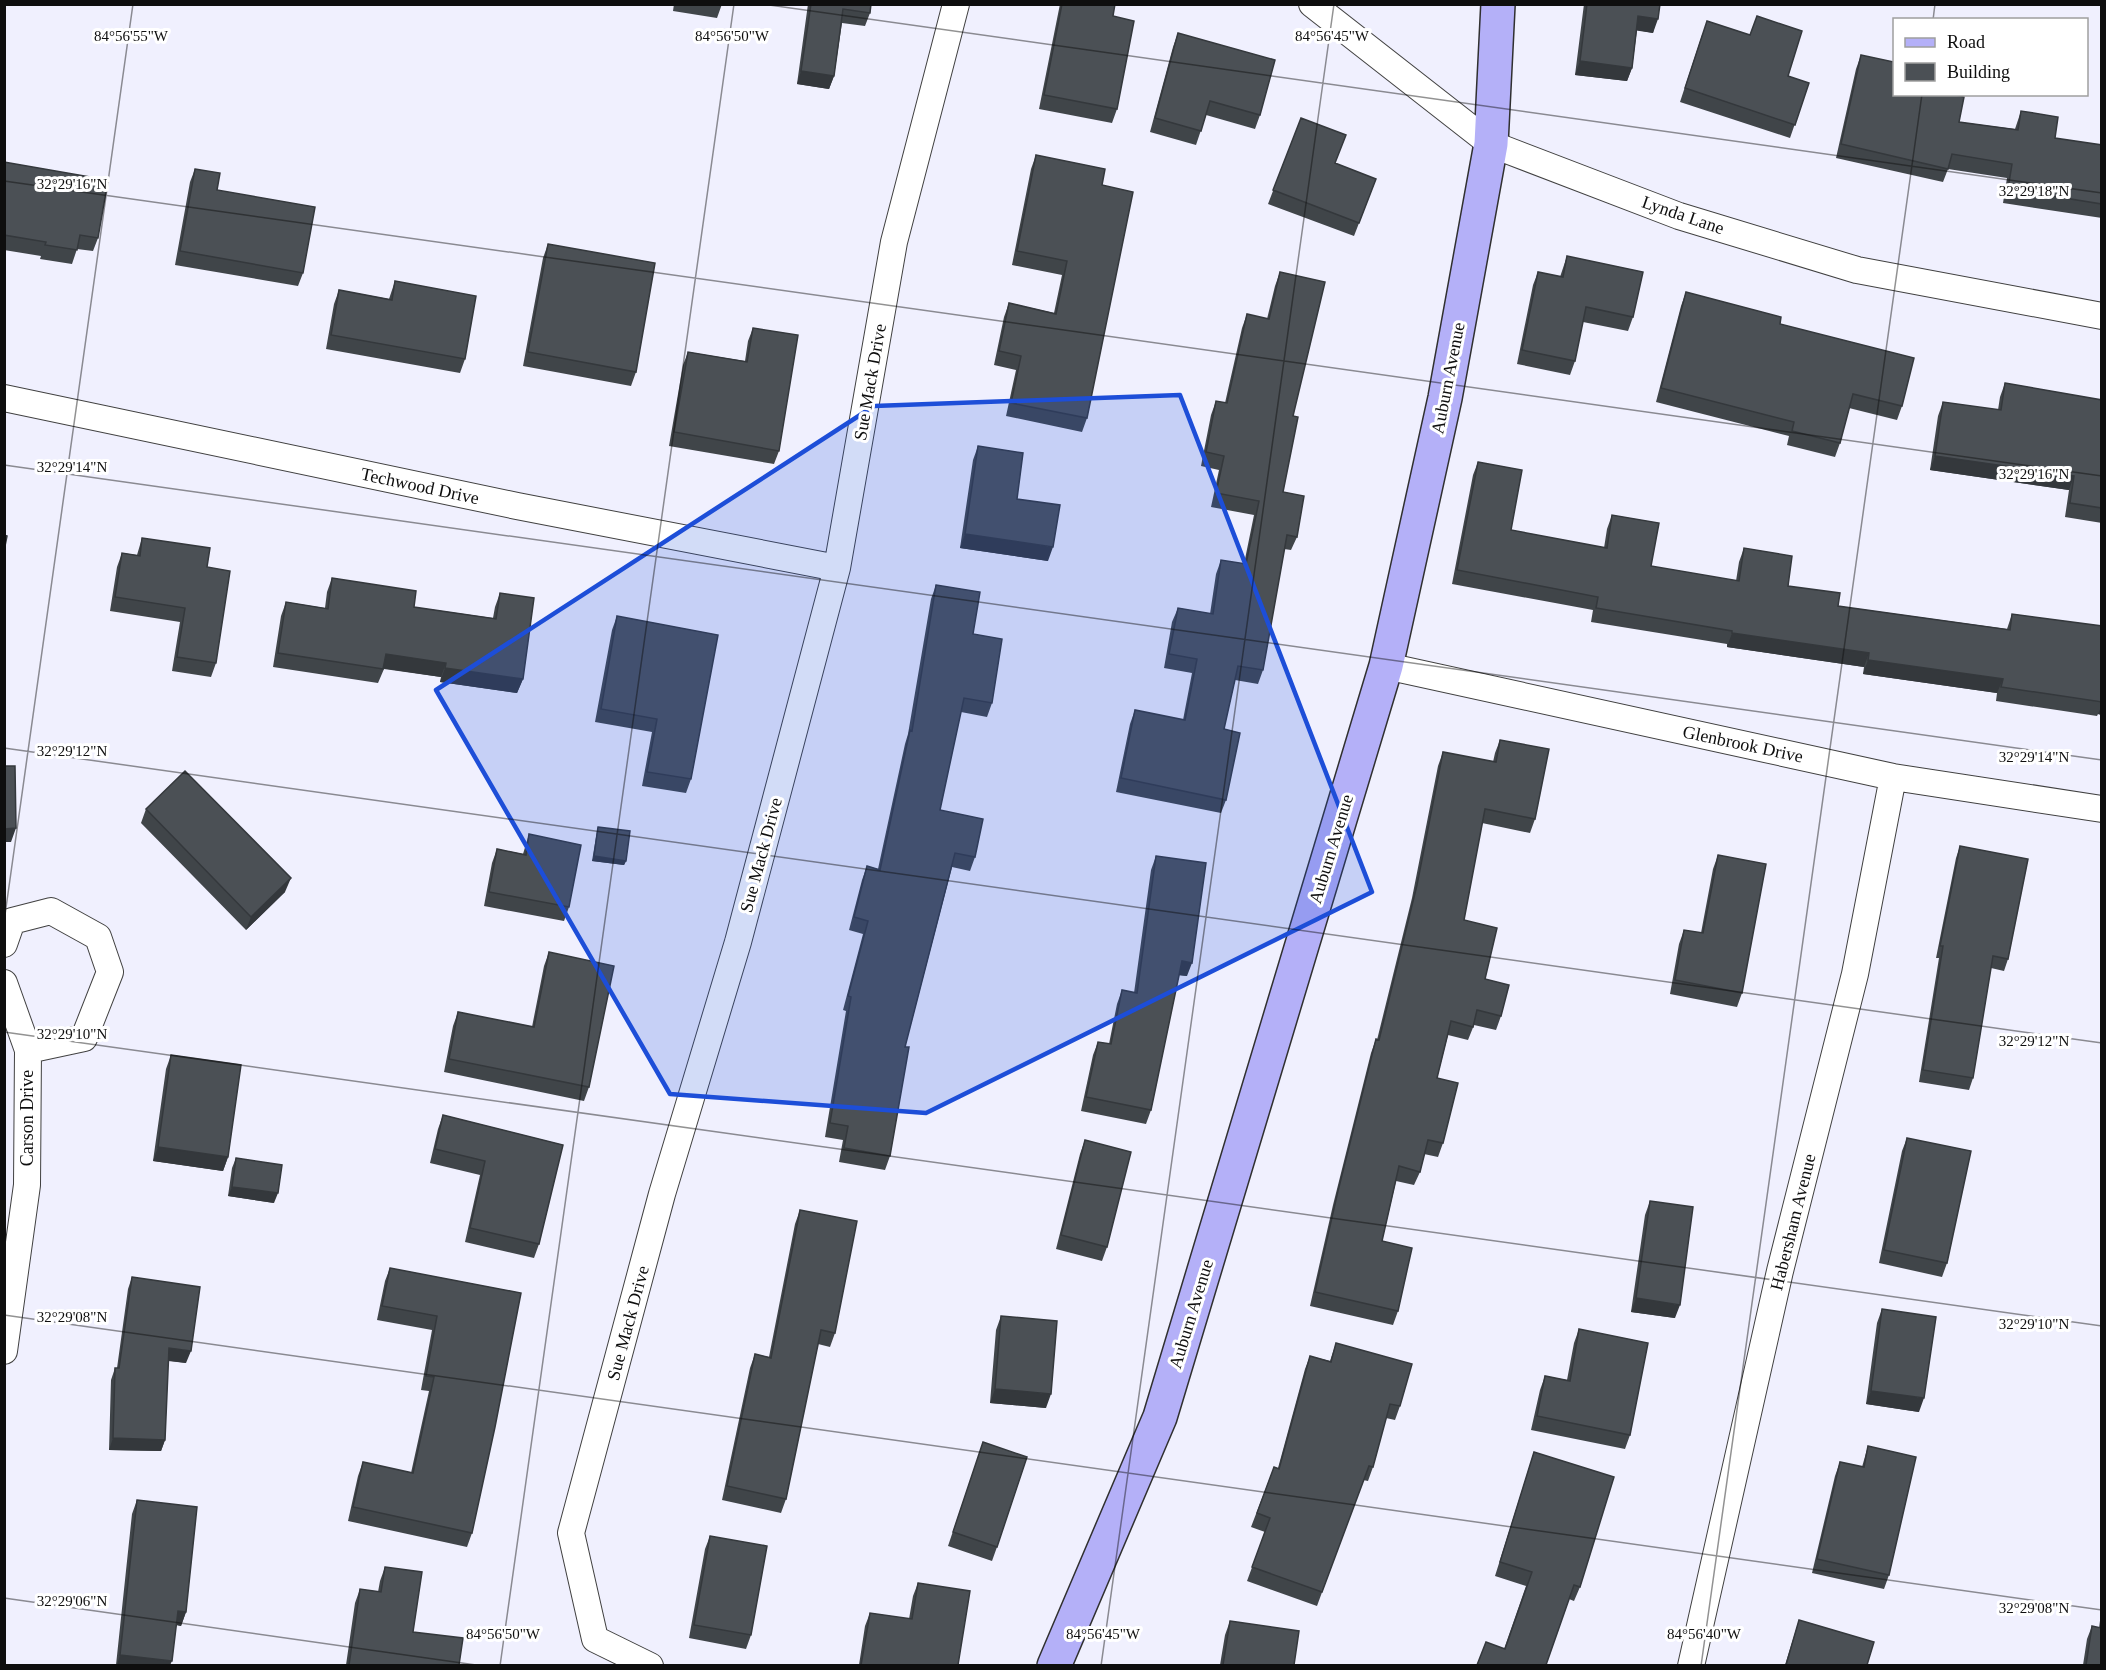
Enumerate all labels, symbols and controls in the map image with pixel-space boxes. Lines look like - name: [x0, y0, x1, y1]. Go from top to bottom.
- legend: [1893, 18, 2088, 96]
- text: 84°56'55"W: [94, 28, 169, 44]
- text: 84°56'50"W: [695, 28, 770, 44]
- text: 84°56'45"W: [1295, 28, 1370, 44]
- text: Road: [1947, 32, 1985, 52]
- text: Building: [1947, 62, 2010, 82]
- text: 32°29'16"N: [37, 176, 107, 192]
- text: 32°29'18"N: [1999, 183, 2069, 199]
- street label: Lynda Lane: [1639, 192, 1727, 238]
- street label: Auburn Avenue: [1427, 321, 1469, 435]
- street label: Sue Mack Drive: [850, 322, 890, 442]
- text: 32°29'14"N: [37, 459, 107, 475]
- street label: Techwood Drive: [359, 464, 481, 508]
- text: 32°29'16"N: [1999, 466, 2069, 482]
- street label: Glenbrook Drive: [1681, 721, 1805, 767]
- text: 32°29'12"N: [37, 743, 107, 759]
- text: 32°29'14"N: [1999, 749, 2069, 765]
- street label: Auburn Avenue: [1305, 792, 1357, 906]
- street label: Sue Mack Drive: [736, 795, 786, 915]
- text: 32°29'10"N: [37, 1026, 107, 1042]
- text: 32°29'12"N: [1999, 1033, 2069, 1049]
- street label: Carson Drive: [17, 1070, 37, 1166]
- street label: Habersham Avenue: [1766, 1152, 1820, 1292]
- street label: Auburn Avenue: [1165, 1257, 1217, 1371]
- street label: Sue Mack Drive: [603, 1263, 653, 1383]
- text: 32°29'08"N: [37, 1309, 107, 1325]
- text: 32°29'10"N: [1999, 1316, 2069, 1332]
- text: 32°29'06"N: [37, 1593, 107, 1609]
- text: 32°29'08"N: [1999, 1600, 2069, 1616]
- text: 84°56'50"W: [466, 1626, 541, 1642]
- text: 84°56'45"W: [1066, 1626, 1141, 1642]
- text: 84°56'40"W: [1667, 1626, 1742, 1642]

